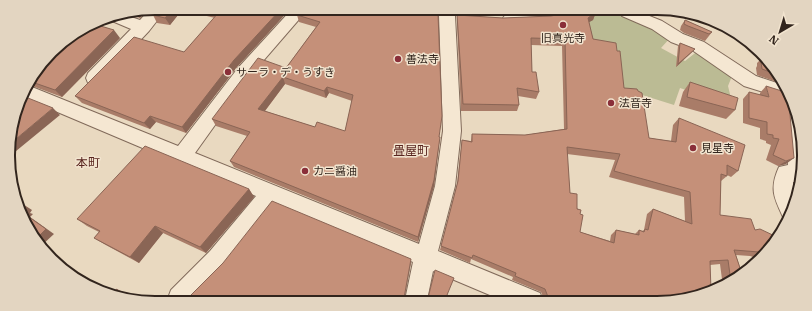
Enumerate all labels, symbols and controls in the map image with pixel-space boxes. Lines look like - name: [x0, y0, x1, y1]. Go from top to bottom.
- north arrow: [760, 12, 800, 52]
- marker: 旧真光寺: [558, 20, 568, 30]
- place label: 旧真光寺: [541, 31, 585, 45]
- text: N: [766, 32, 782, 48]
- place label: 善法寺: [406, 52, 439, 66]
- marker: 善法寺: [393, 54, 403, 64]
- place label: サーラ・デ・うすき: [236, 65, 335, 79]
- marker: サーラ・デ・うすき: [223, 67, 233, 77]
- place label: 法音寺: [619, 96, 652, 110]
- marker: 法音寺: [606, 98, 616, 108]
- place label: 見星寺: [701, 141, 734, 155]
- district label: 畳屋町: [393, 143, 429, 158]
- marker: 見星寺: [688, 143, 698, 153]
- district label: 本町: [76, 155, 100, 170]
- place label: カニ醤油: [313, 164, 357, 178]
- marker: カニ醤油: [300, 166, 310, 176]

